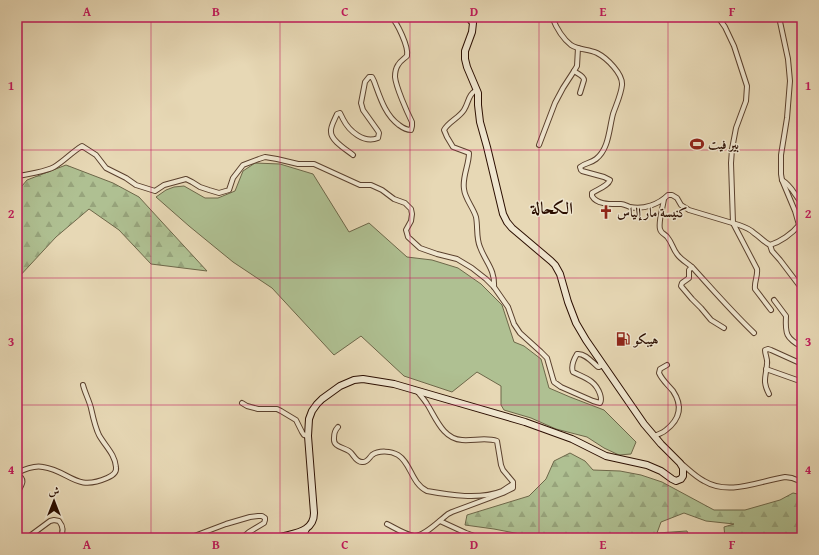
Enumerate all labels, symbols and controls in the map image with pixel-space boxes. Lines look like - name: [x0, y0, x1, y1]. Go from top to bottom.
- text: A: [83, 2, 92, 21]
- text: B: [212, 2, 220, 21]
- text: C: [341, 2, 349, 21]
- text: D: [470, 2, 478, 21]
- text: E: [600, 2, 607, 21]
- text: F: [729, 2, 736, 21]
- text: 1: [8, 76, 14, 95]
- text: 1: [805, 76, 811, 95]
- place label: بير فيت: [708, 135, 739, 154]
- sports icon: بير فيت: [689, 136, 705, 152]
- district label: الكحالة: [530, 195, 573, 220]
- place label: كنيسة مار إلياس: [617, 203, 687, 222]
- text: 2: [8, 204, 15, 223]
- church icon: كنيسة مار إلياس: [598, 204, 614, 220]
- text: 2: [805, 204, 812, 223]
- place label: هيبكو: [632, 330, 658, 349]
- fuel station icon: هيبكو: [615, 331, 631, 347]
- text: 3: [8, 332, 14, 351]
- text: 3: [805, 332, 811, 351]
- text: 4: [8, 460, 15, 479]
- text: 4: [805, 460, 812, 479]
- north arrow: [34, 481, 74, 521]
- text: ش: [49, 483, 60, 499]
- text: A: [83, 535, 92, 554]
- text: B: [212, 535, 220, 554]
- text: C: [341, 535, 349, 554]
- text: D: [470, 535, 478, 554]
- text: E: [600, 535, 607, 554]
- text: F: [729, 535, 736, 554]

